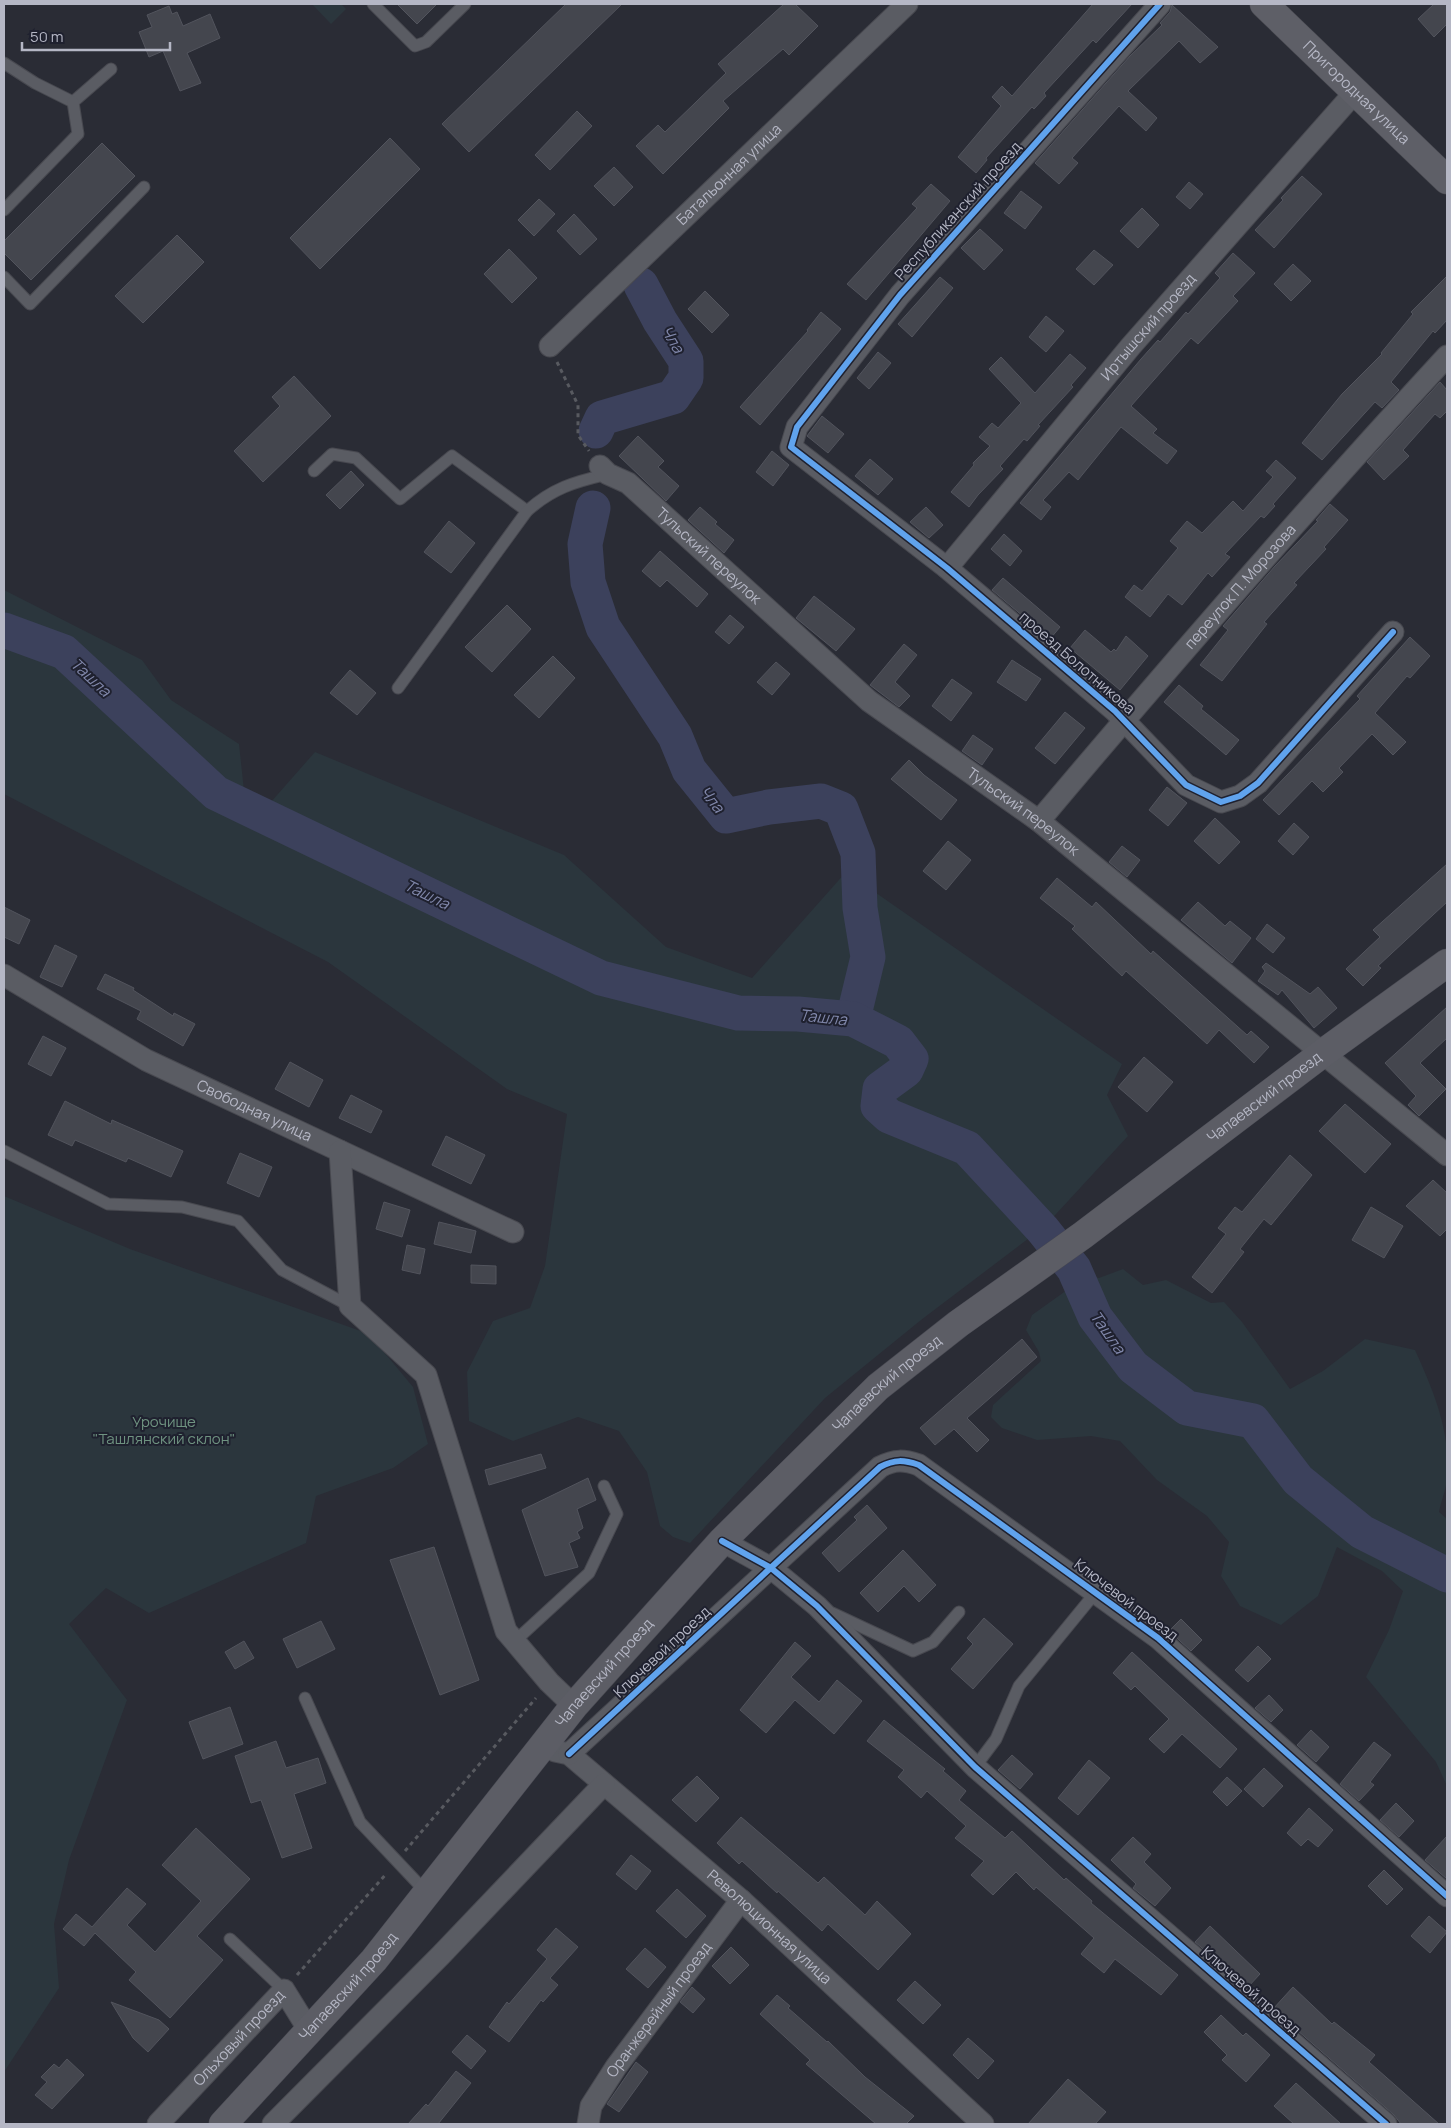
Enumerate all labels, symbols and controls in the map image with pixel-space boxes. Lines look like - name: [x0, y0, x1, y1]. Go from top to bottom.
- scale bar: [22, 20, 170, 52]
- text: 50 m: [30, 26, 64, 47]
- street label: Пригородная улица: [1298, 36, 1415, 149]
- street label: Батальонная улица: [671, 119, 786, 230]
- street label: Республиканский проезд: [890, 137, 1026, 285]
- street label: Иртышский проезд: [1096, 269, 1200, 385]
- water label: Чла: [656, 321, 690, 358]
- street label: Тульский переулок: [652, 502, 767, 609]
- street label: переулок П. Морозова: [1179, 519, 1300, 653]
- street label: проезд Болотникова: [1015, 606, 1140, 719]
- water label: Ташла: [66, 653, 117, 702]
- street label: Тульский переулок: [963, 762, 1085, 860]
- water label: Чла: [694, 781, 730, 818]
- water label: Ташла: [401, 874, 454, 915]
- water label: Ташла: [798, 1004, 849, 1031]
- street label: Чапаевский проезд: [1202, 1047, 1326, 1147]
- street label: Свободная улица: [193, 1074, 316, 1146]
- water label: Ташла: [1085, 1306, 1131, 1359]
- street label: Чапаевский проезд: [827, 1330, 946, 1437]
- park label: Урочище "Ташлянский склон": [93, 1411, 235, 1449]
- street label: Ключевой проезд: [1070, 1553, 1183, 1646]
- street label: Ключевой проезд: [609, 1601, 715, 1702]
- street label: Чапаевский проезд: [550, 1614, 658, 1732]
- street label: Революционная улица: [703, 1865, 837, 1989]
- street label: Чапаевский проезд: [294, 1928, 402, 2045]
- street label: Оранжерейный проезд: [601, 1938, 716, 2081]
- street label: Ключевой проезд: [1197, 1942, 1306, 2040]
- street label: Ольховый проезд: [188, 1985, 289, 2090]

